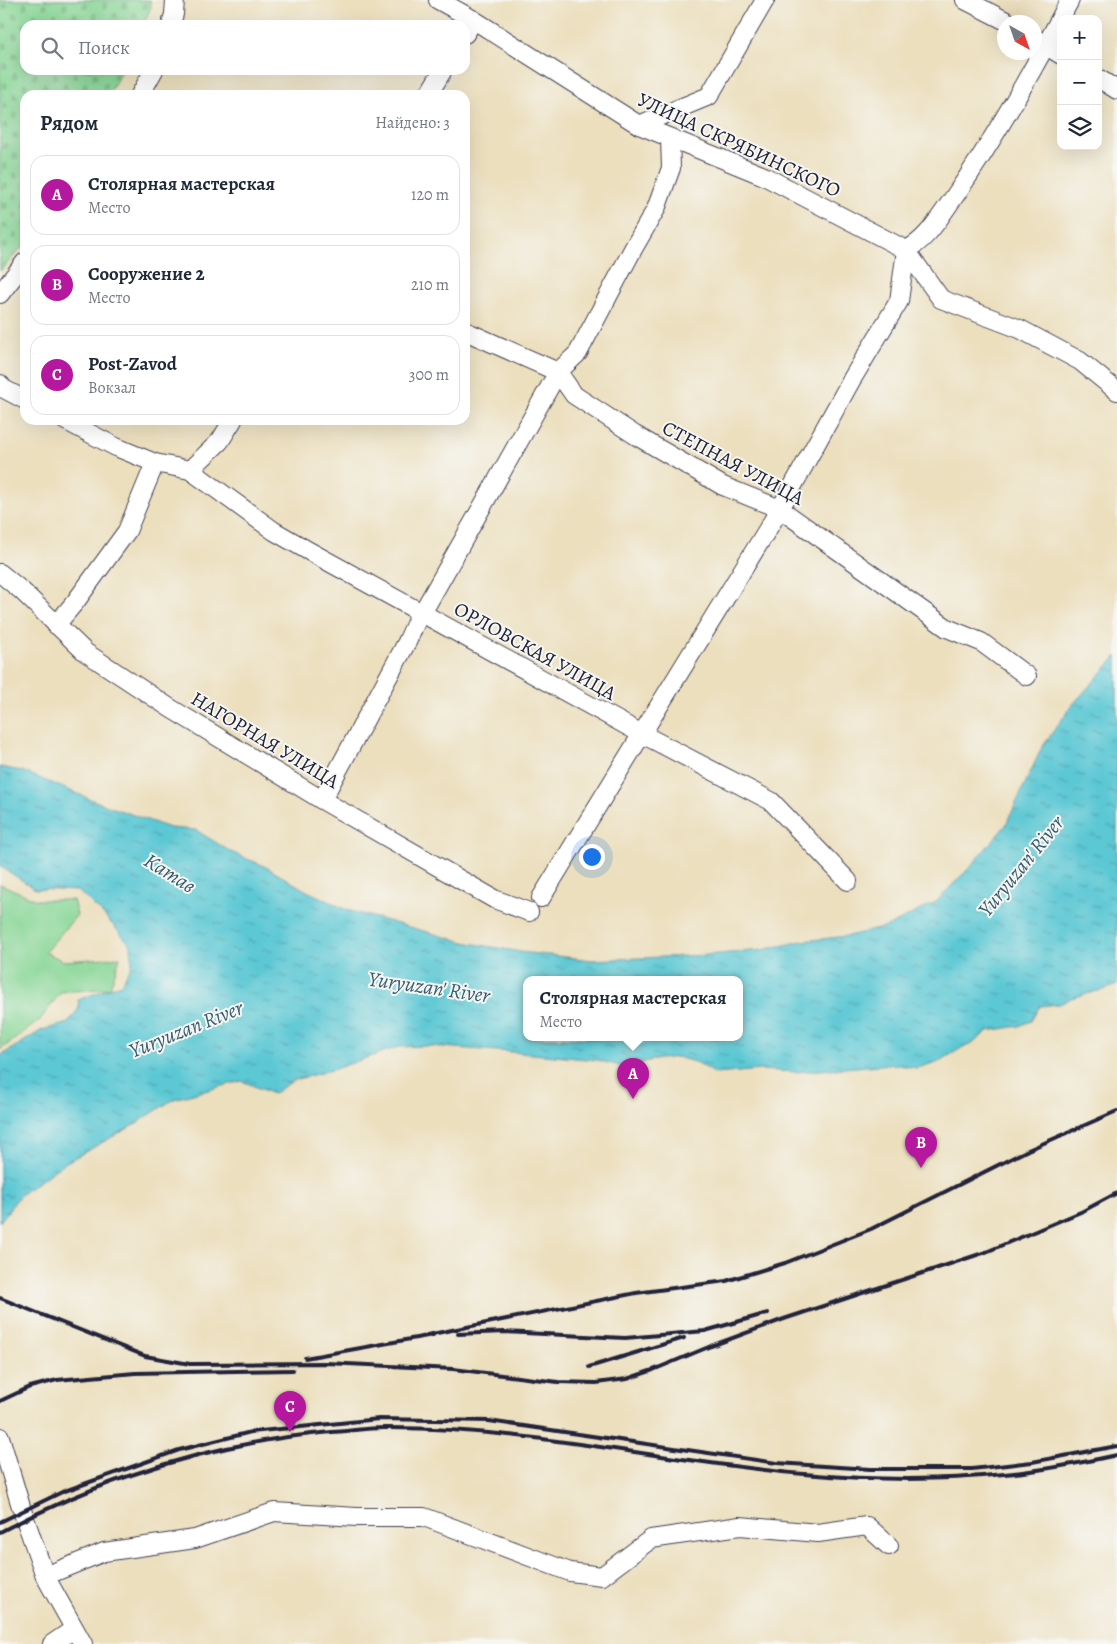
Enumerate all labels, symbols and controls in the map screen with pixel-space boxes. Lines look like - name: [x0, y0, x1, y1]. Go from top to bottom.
- north arrow: [997, 15, 1042, 60]
- map controls: [1057, 15, 1102, 150]
- button: +: [1057, 15, 1102, 60]
- search box: [20, 20, 470, 75]
- icon: search: [38, 34, 66, 62]
- text: Поиск: [78, 35, 130, 61]
- button: −: [1057, 60, 1102, 105]
- street label: УЛИЦА СКРЯБИНСКОГО: [633, 86, 845, 204]
- button: layers: [1057, 105, 1102, 150]
- text: Рядом: [40, 109, 98, 137]
- text: Найдено: 3: [375, 112, 450, 134]
- text: Столярная мастерская: [88, 171, 275, 197]
- text: A: [52, 184, 62, 206]
- text: 120 m: [411, 184, 449, 206]
- text: Место: [88, 197, 131, 219]
- text: Сооружение 2: [88, 261, 205, 287]
- text: B: [52, 274, 62, 296]
- text: 210 m: [411, 274, 449, 296]
- text: Место: [88, 287, 131, 309]
- text: Post-Zavod: [88, 351, 177, 377]
- text: C: [52, 364, 62, 386]
- text: 300 m: [409, 364, 449, 386]
- text: Вокзал: [88, 377, 136, 399]
- street label: СТЕПНАЯ УЛИЦА: [657, 414, 809, 512]
- street label: ОРЛОВСКАЯ УЛИЦА: [449, 595, 621, 707]
- street label: НАГОРНАЯ УЛИЦА: [186, 685, 344, 795]
- water label: Yuryuzan' River: [972, 809, 1071, 922]
- your location: [579, 844, 605, 870]
- water label: Катав: [139, 846, 201, 900]
- water label: Yuryuzan' River: [366, 965, 492, 1009]
- popup: [523, 976, 743, 1041]
- text: Столярная мастерская: [539, 985, 727, 1011]
- water label: Yuryuzan River: [125, 993, 248, 1065]
- text: Место: [539, 1011, 582, 1033]
- pin: A: [617, 1058, 649, 1099]
- pin: B: [905, 1127, 937, 1168]
- pin: C: [274, 1391, 306, 1432]

